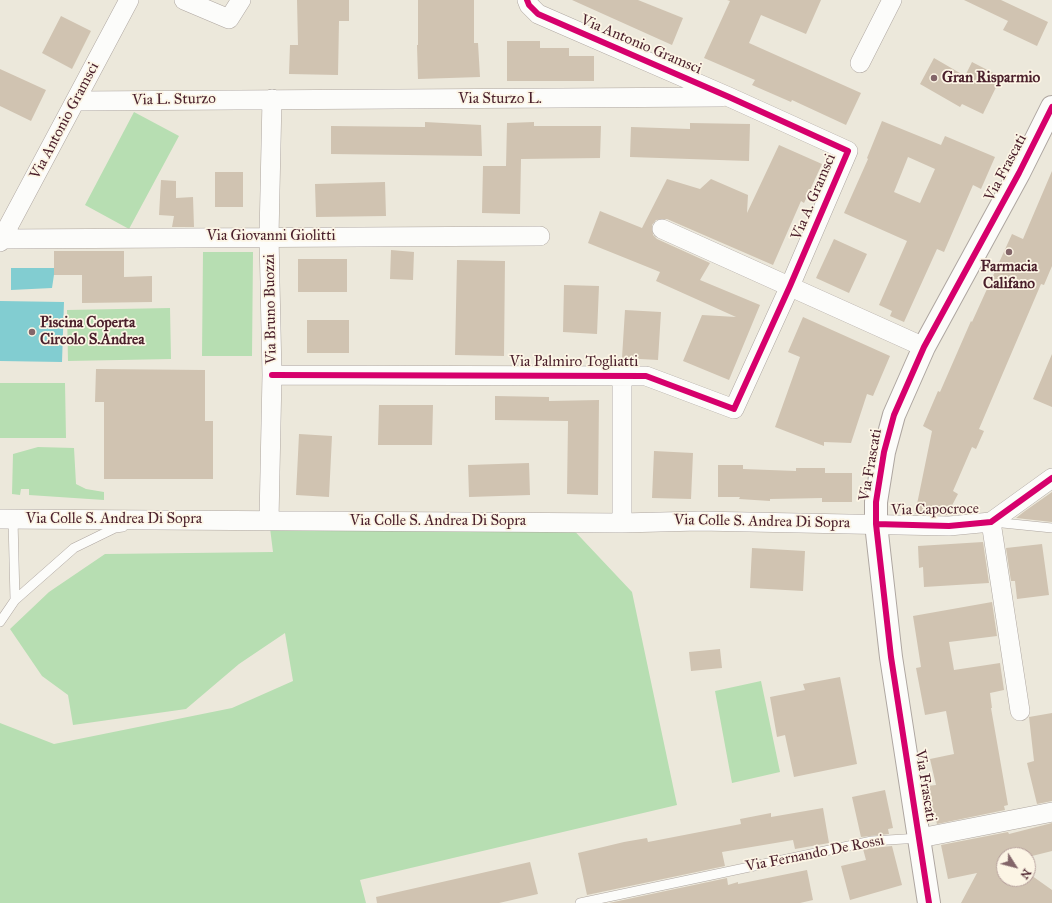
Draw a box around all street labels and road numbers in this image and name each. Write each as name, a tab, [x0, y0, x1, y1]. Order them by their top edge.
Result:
street label: Via Antonio Gramsci	[578, 11, 704, 79]
street label: Via Antonio Gramsci	[27, 59, 103, 183]
street label: Via L. Sturzo	[132, 90, 216, 110]
street label: Via Sturzo L.	[458, 90, 542, 108]
street label: Via Frascati	[981, 132, 1031, 204]
street label: Via A. Gramsci	[788, 151, 840, 243]
street label: Via Giovanni Giolitti	[206, 227, 336, 245]
street label: Via Bruno Buozzi	[261, 254, 281, 364]
street label: Via Palmiro Togliatti	[510, 353, 638, 371]
street label: Via Frascati	[856, 427, 886, 503]
street label: Via Capocroce	[891, 500, 979, 520]
street label: Via Colle S. Andrea Di Sopra	[26, 510, 202, 528]
street label: Via Colle S. Andrea Di Sopra	[674, 511, 850, 533]
street label: Via Colle S. Andrea Di Sopra	[350, 512, 526, 530]
street label: Via Frascati	[910, 748, 940, 824]
street label: Via Fernando De Rossi	[744, 832, 886, 876]

